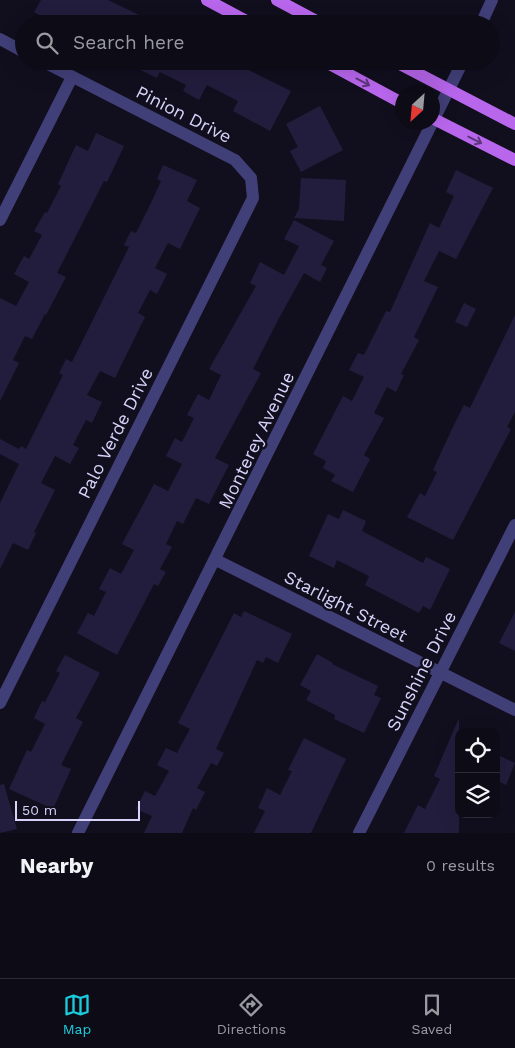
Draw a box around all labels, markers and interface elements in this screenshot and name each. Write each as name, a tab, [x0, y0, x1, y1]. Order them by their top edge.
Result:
search box	[15, 15, 500, 70]
icon: search	[33, 29, 61, 57]
text: Search here	[73, 31, 184, 54]
one-way arrow	[355, 78, 370, 87]
street label: Pinion Drive	[133, 81, 235, 147]
north arrow	[395, 85, 440, 130]
one-way arrow	[467, 136, 482, 145]
street label: Palo Verde Drive	[73, 364, 157, 502]
street label: Monterey Avenue	[214, 368, 298, 512]
street label: Starlight Street	[281, 566, 411, 646]
street label: Sunshine Drive	[382, 608, 460, 734]
map controls	[455, 728, 500, 818]
button: locate	[455, 728, 500, 773]
button: layers	[455, 773, 500, 818]
scale bar	[15, 798, 140, 821]
text: 50 m	[22, 802, 57, 818]
text: Nearby	[20, 853, 93, 878]
text: 0 results	[426, 856, 495, 875]
tab: Map	[63, 991, 91, 1037]
tab: Directions	[217, 991, 286, 1037]
tab: Saved	[412, 991, 452, 1037]

